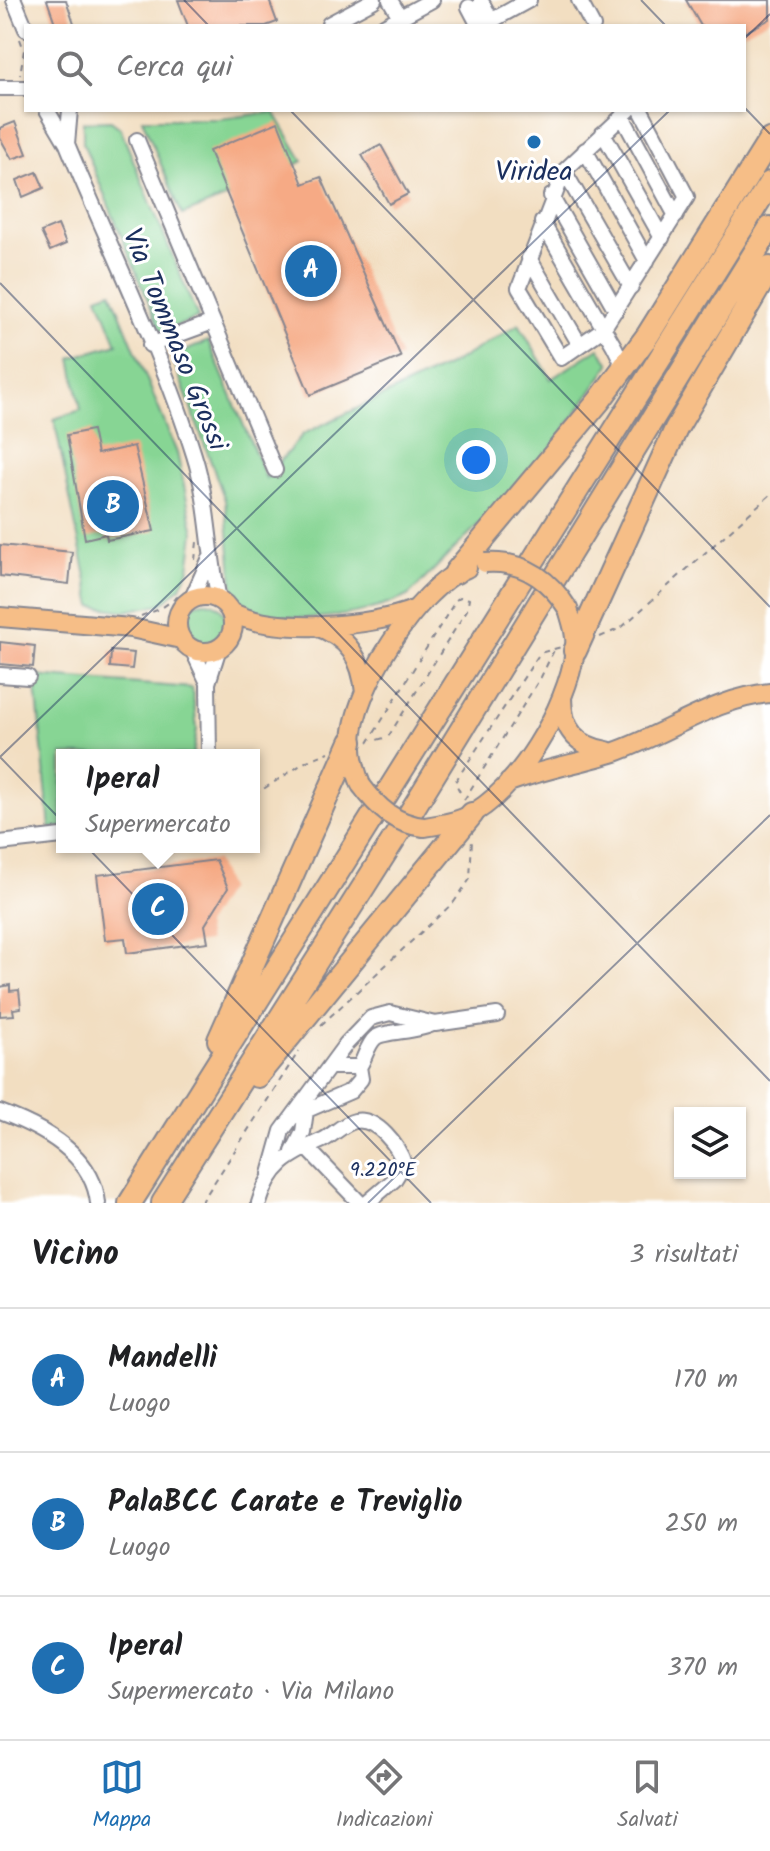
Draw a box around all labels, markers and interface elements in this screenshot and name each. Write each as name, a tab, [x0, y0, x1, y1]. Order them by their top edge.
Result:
search box	[24, 24, 746, 112]
text: Cerca qui	[116, 44, 233, 92]
icon: search	[52, 46, 96, 90]
marker: Viridea	[525, 133, 543, 151]
place label: Viridea	[495, 150, 573, 195]
street label: Via Tommaso Grossi	[109, 222, 240, 459]
pin: A	[285, 241, 337, 301]
your location	[456, 440, 496, 480]
pin: B	[87, 476, 139, 536]
popup	[56, 749, 260, 853]
text: Iperal	[85, 756, 159, 804]
text: Supermercato	[85, 804, 231, 846]
pin: C	[132, 879, 184, 939]
map controls	[674, 1107, 746, 1179]
button: layers	[674, 1107, 746, 1179]
text: 9.220°E	[350, 1155, 417, 1187]
text: Vicino	[32, 1228, 119, 1282]
text: 3 risultati	[629, 1234, 738, 1276]
text: Mandelli	[108, 1335, 217, 1383]
text: A	[50, 1359, 66, 1401]
text: 170 m	[674, 1359, 738, 1401]
text: Luogo	[108, 1383, 171, 1425]
text: PalaBCC Carate e Treviglio	[108, 1479, 462, 1527]
text: B	[50, 1503, 66, 1545]
text: 250 m	[665, 1503, 738, 1545]
text: Luogo	[108, 1527, 171, 1569]
text: Iperal	[108, 1623, 182, 1671]
text: C	[50, 1647, 66, 1689]
text: 370 m	[667, 1647, 738, 1689]
text: Supermercato · Via Milano	[108, 1671, 394, 1713]
tab: Mappa	[92, 1755, 151, 1838]
tab: Indicazioni	[336, 1755, 433, 1838]
tab: Salvati	[617, 1755, 678, 1838]

